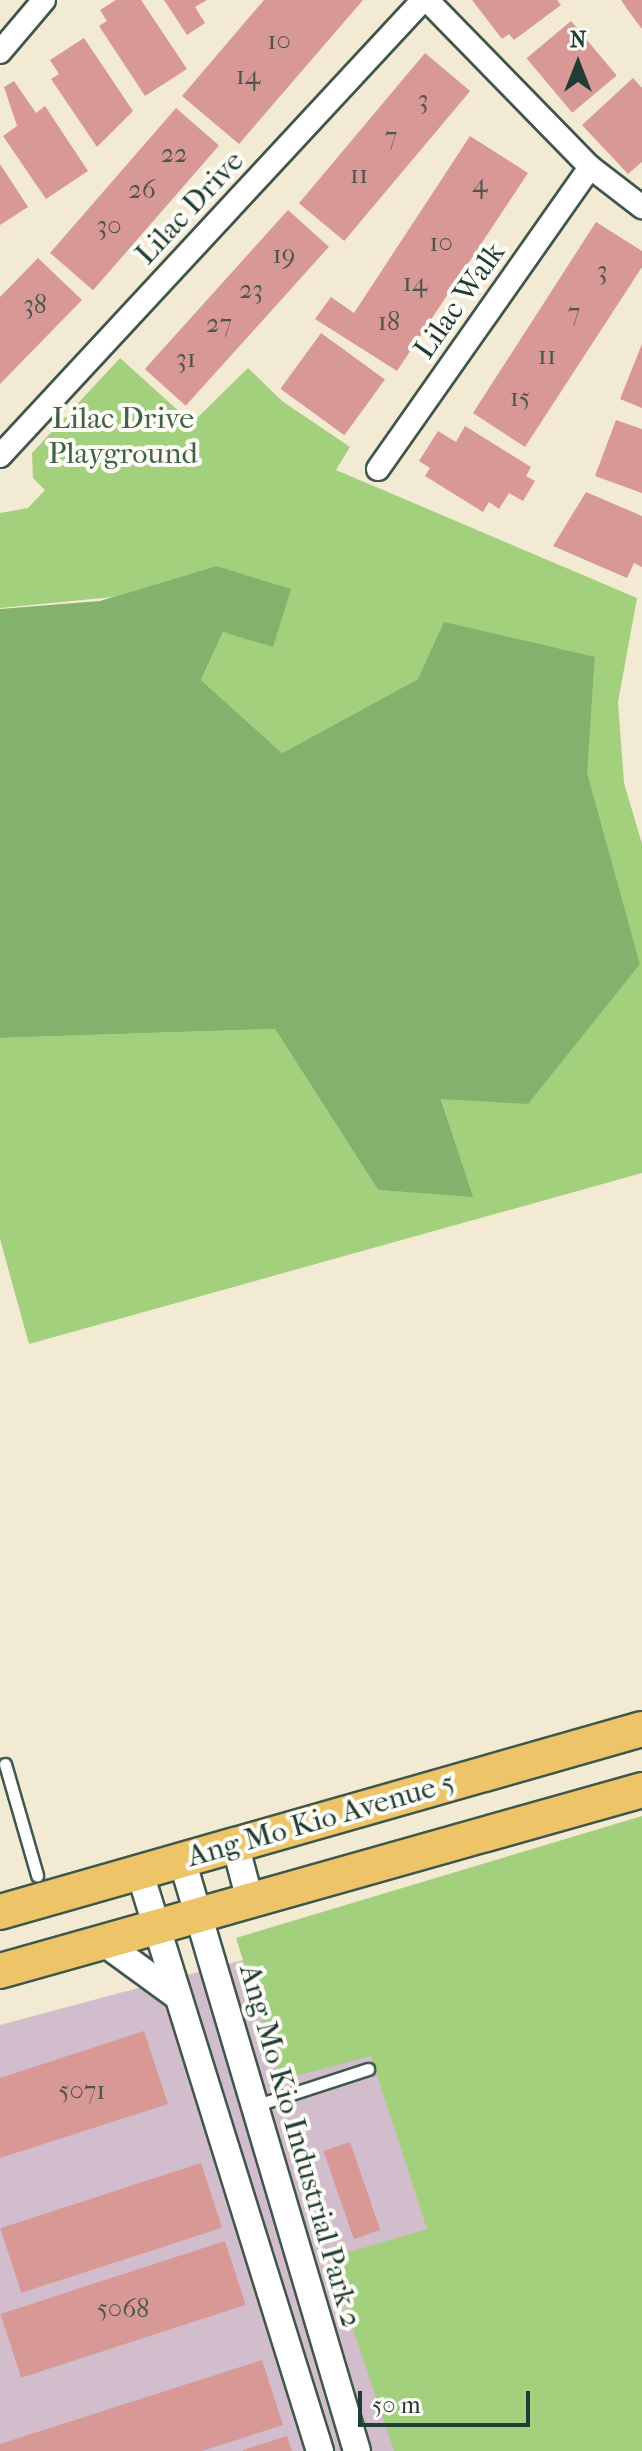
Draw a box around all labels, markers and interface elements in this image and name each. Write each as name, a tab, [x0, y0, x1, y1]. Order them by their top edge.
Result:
north arrow	[538, 24, 618, 104]
house number: 10	[267, 25, 291, 57]
text: N	[570, 27, 586, 53]
house number: 14	[236, 60, 260, 92]
house number: 3	[418, 84, 428, 116]
house number: 7	[385, 121, 397, 153]
house number: 22	[161, 138, 187, 170]
street label: Lilac Drive	[128, 144, 252, 272]
house number: 11	[350, 159, 368, 191]
house number: 4	[472, 168, 488, 200]
house number: 26	[128, 174, 156, 206]
house number: 30	[96, 210, 122, 242]
house number: 10	[429, 227, 453, 259]
street label: Lilac Walk	[407, 236, 513, 366]
house number: 19	[273, 239, 295, 271]
house number: 3	[597, 255, 607, 287]
house number: 14	[403, 267, 427, 299]
house number: 23	[239, 274, 263, 306]
house number: 38	[23, 289, 47, 321]
house number: 7	[568, 297, 580, 329]
house number: 18	[378, 306, 400, 338]
house number: 27	[206, 308, 232, 340]
house number: 11	[538, 340, 556, 372]
house number: 31	[176, 343, 196, 375]
house number: 15	[510, 382, 530, 414]
park label: Lilac Drive Playground	[48, 401, 198, 472]
street label: Ang Mo Kio Avenue 5	[183, 1765, 459, 1875]
street label: Ang Mo Kio Industrial Park 2	[231, 1960, 369, 2332]
house number: 5071	[58, 2075, 106, 2107]
house number: 5068	[97, 2293, 149, 2325]
scale bar	[362, 2375, 534, 2425]
text: 50 m	[372, 2391, 421, 2419]

